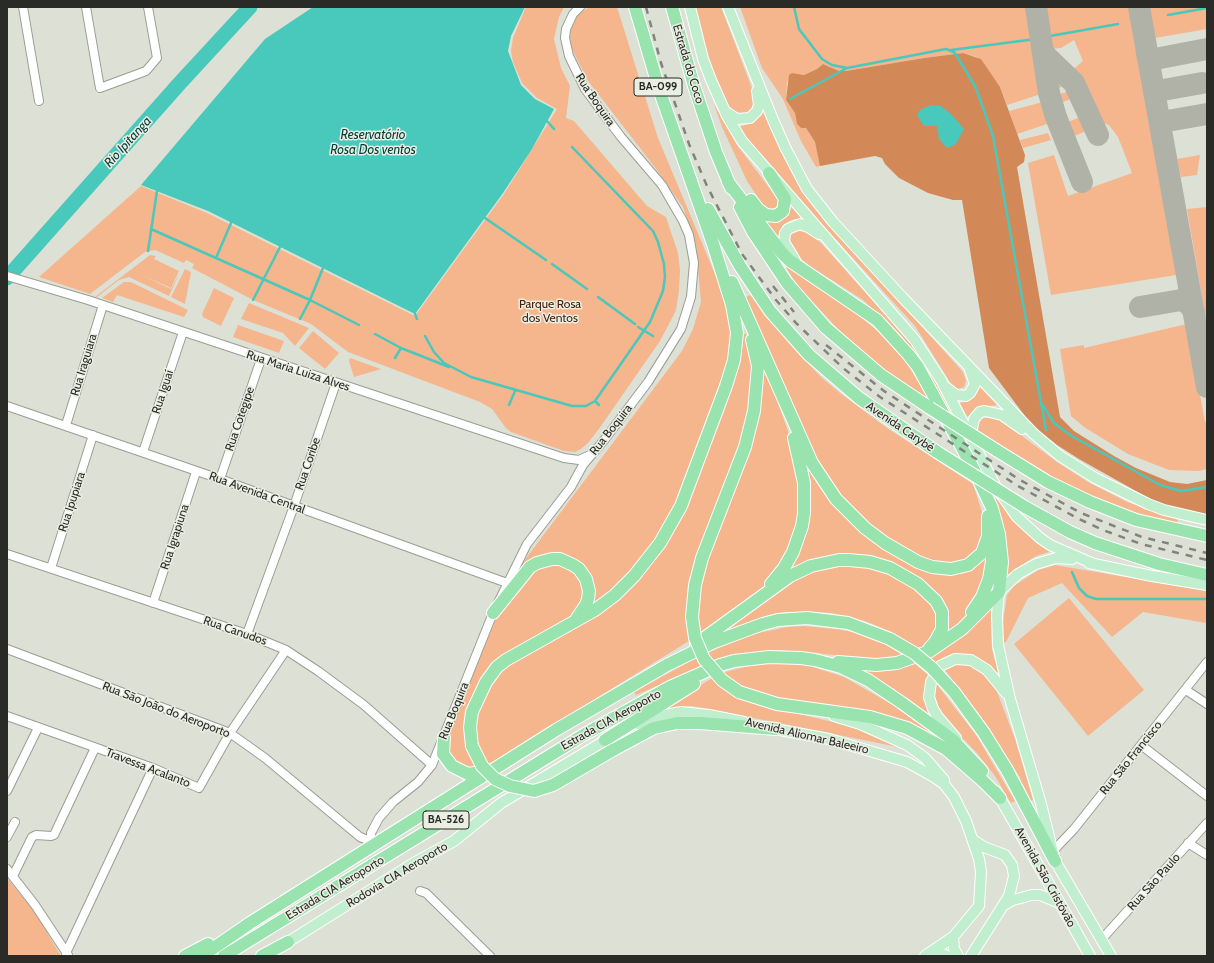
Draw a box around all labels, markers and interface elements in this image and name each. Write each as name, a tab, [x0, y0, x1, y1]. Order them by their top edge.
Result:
street label: Estrada do Coco	[669, 23, 707, 105]
street label: Rua Boquira	[572, 71, 618, 129]
road number: BA-099	[634, 78, 682, 96]
water label: Rio Ipitanga	[101, 113, 155, 171]
water label: Reservatório Rosa Dos ventos	[330, 127, 416, 158]
park label: Parque Rosa dos Ventos	[519, 297, 581, 325]
street label: Rua Iraguiara	[68, 332, 100, 398]
street label: Rua Maria Luiza Alves	[244, 347, 352, 395]
street label: Rua Iguaí	[149, 368, 177, 416]
street label: Rua Cotegipe	[222, 385, 258, 453]
street label: Avenida Carybé	[863, 399, 937, 455]
street label: Rua Boquira	[587, 402, 635, 458]
street label: Rua Coribe	[292, 436, 324, 492]
street label: Rua Avenida Central	[207, 469, 307, 517]
street label: Rua Ipupiara	[56, 470, 88, 534]
street label: Rua Igrapiuna	[158, 502, 192, 572]
street label: Rua Canudos	[201, 613, 269, 649]
street label: Rua São João do Aeroporto	[100, 679, 232, 741]
street label: Rua Boquira	[436, 680, 472, 742]
street label: Estrada CIA Aeroporto	[559, 687, 663, 753]
street label: Avenida Aliomar Baleeiro	[744, 715, 870, 757]
street label: Rua São Francisco	[1097, 718, 1165, 798]
street label: Travessa Acalanto	[104, 745, 192, 791]
road number: BA-526	[423, 811, 469, 829]
street label: Avenida São Cristóvão	[1011, 824, 1079, 930]
street label: Rodovia CIA Aeroporto	[344, 839, 450, 911]
street label: Rua São Paulo	[1125, 850, 1183, 914]
street label: Estrada CIA Aeroporto	[283, 853, 387, 923]

